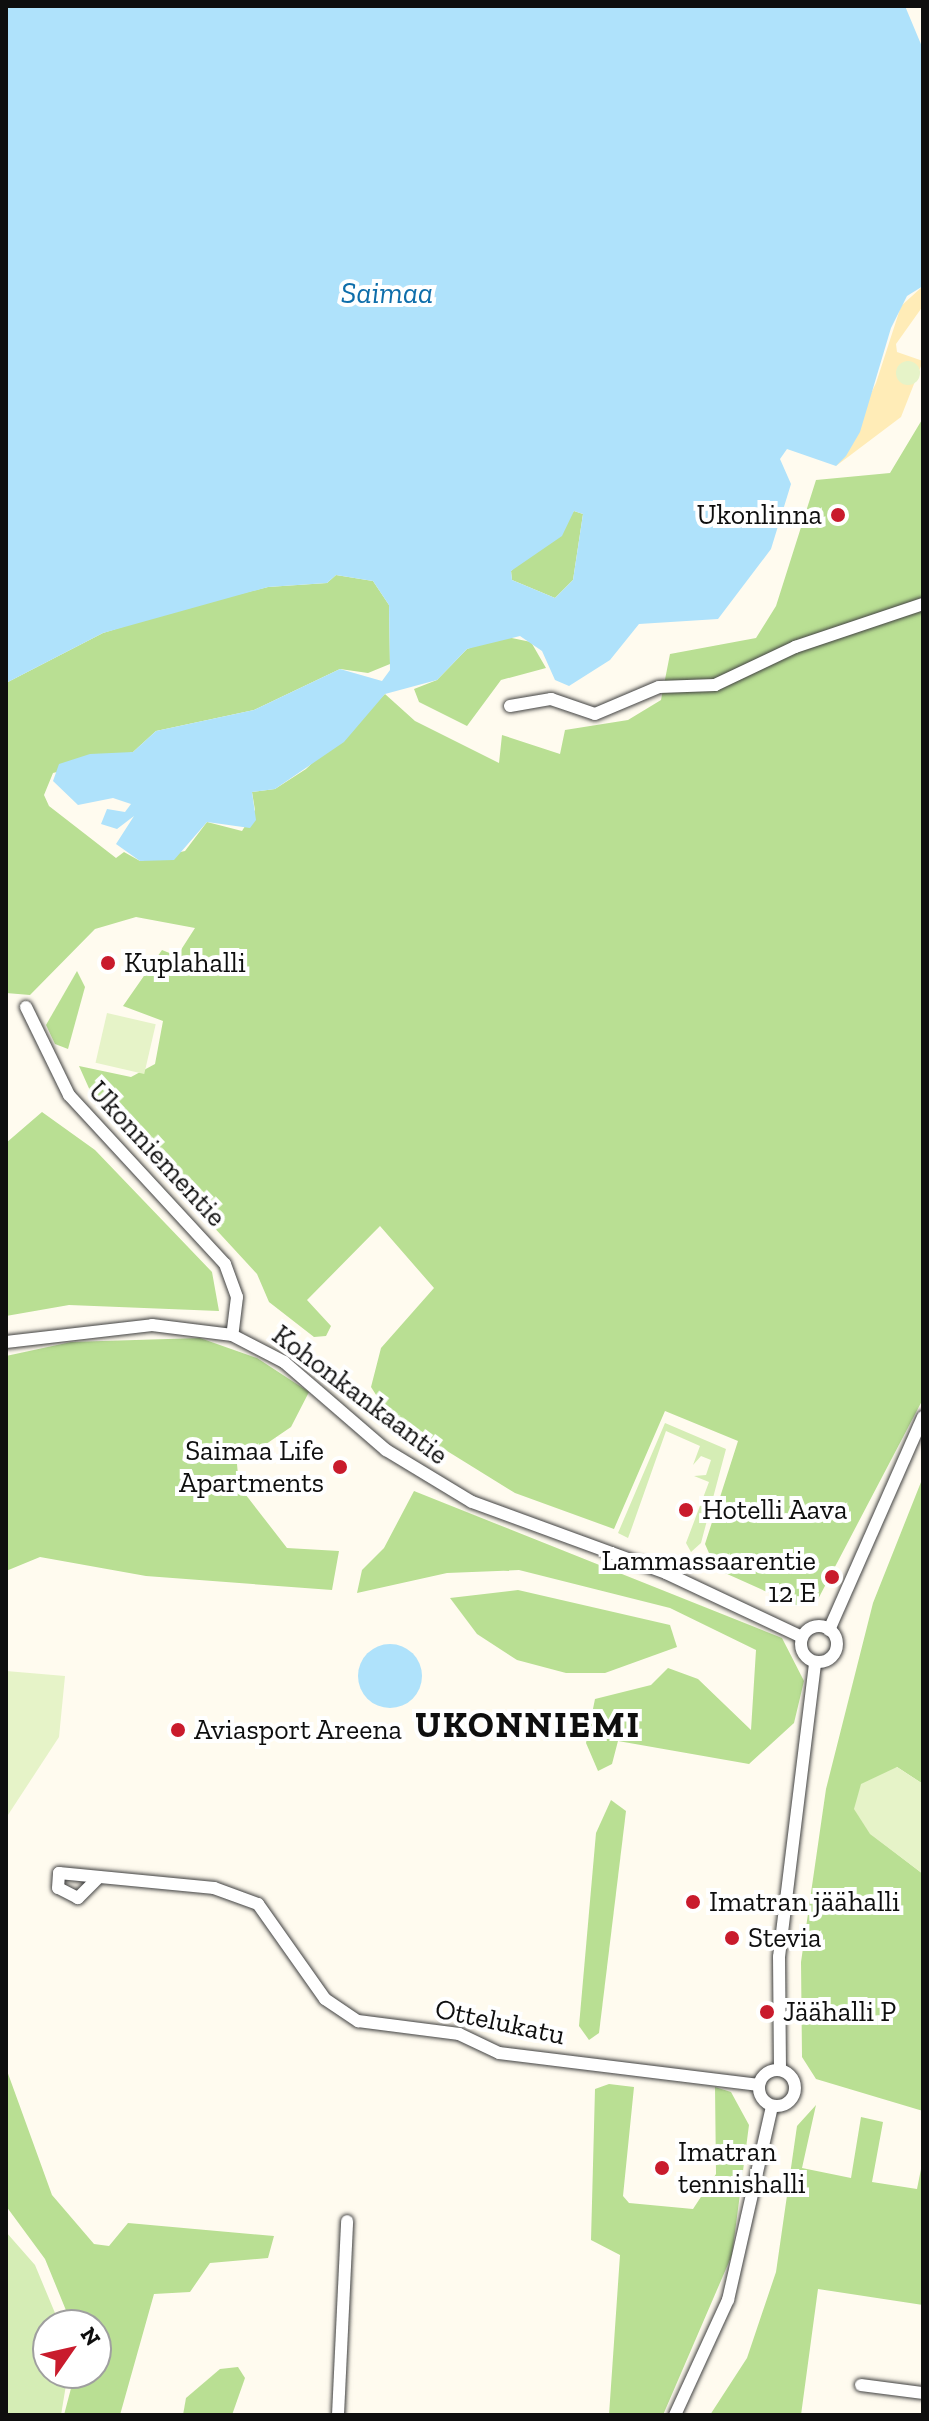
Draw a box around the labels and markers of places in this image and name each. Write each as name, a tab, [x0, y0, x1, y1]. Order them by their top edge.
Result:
place label: Ukonlinna	[697, 498, 822, 532]
marker: Ukonlinna	[829, 506, 847, 524]
place label: Kuplahalli	[124, 946, 246, 980]
marker: Kuplahalli	[99, 954, 117, 972]
place label: Saimaa Life Apartments	[179, 1434, 324, 1500]
marker: Saimaa Life Apartments	[331, 1458, 349, 1476]
place label: Hotelli Aava	[702, 1493, 848, 1527]
marker: Hotelli Aava	[677, 1501, 695, 1519]
place label: Lammassaarentie 12 E	[601, 1544, 816, 1610]
marker: Lammassaarentie 12 E	[823, 1568, 841, 1586]
place label: Aviasport Areena	[194, 1713, 403, 1747]
marker: Aviasport Areena	[169, 1721, 187, 1739]
place label: Imatran jäähalli	[709, 1885, 900, 1919]
marker: Imatran jäähalli	[684, 1893, 702, 1911]
place label: Stevia	[748, 1921, 822, 1955]
marker: Stevia	[723, 1929, 741, 1947]
place label: Jäähalli P	[783, 1995, 896, 2029]
marker: Jäähalli P	[758, 2003, 776, 2021]
place label: Imatran tennishalli	[678, 2135, 806, 2201]
marker: Imatran tennishalli	[653, 2159, 671, 2177]

